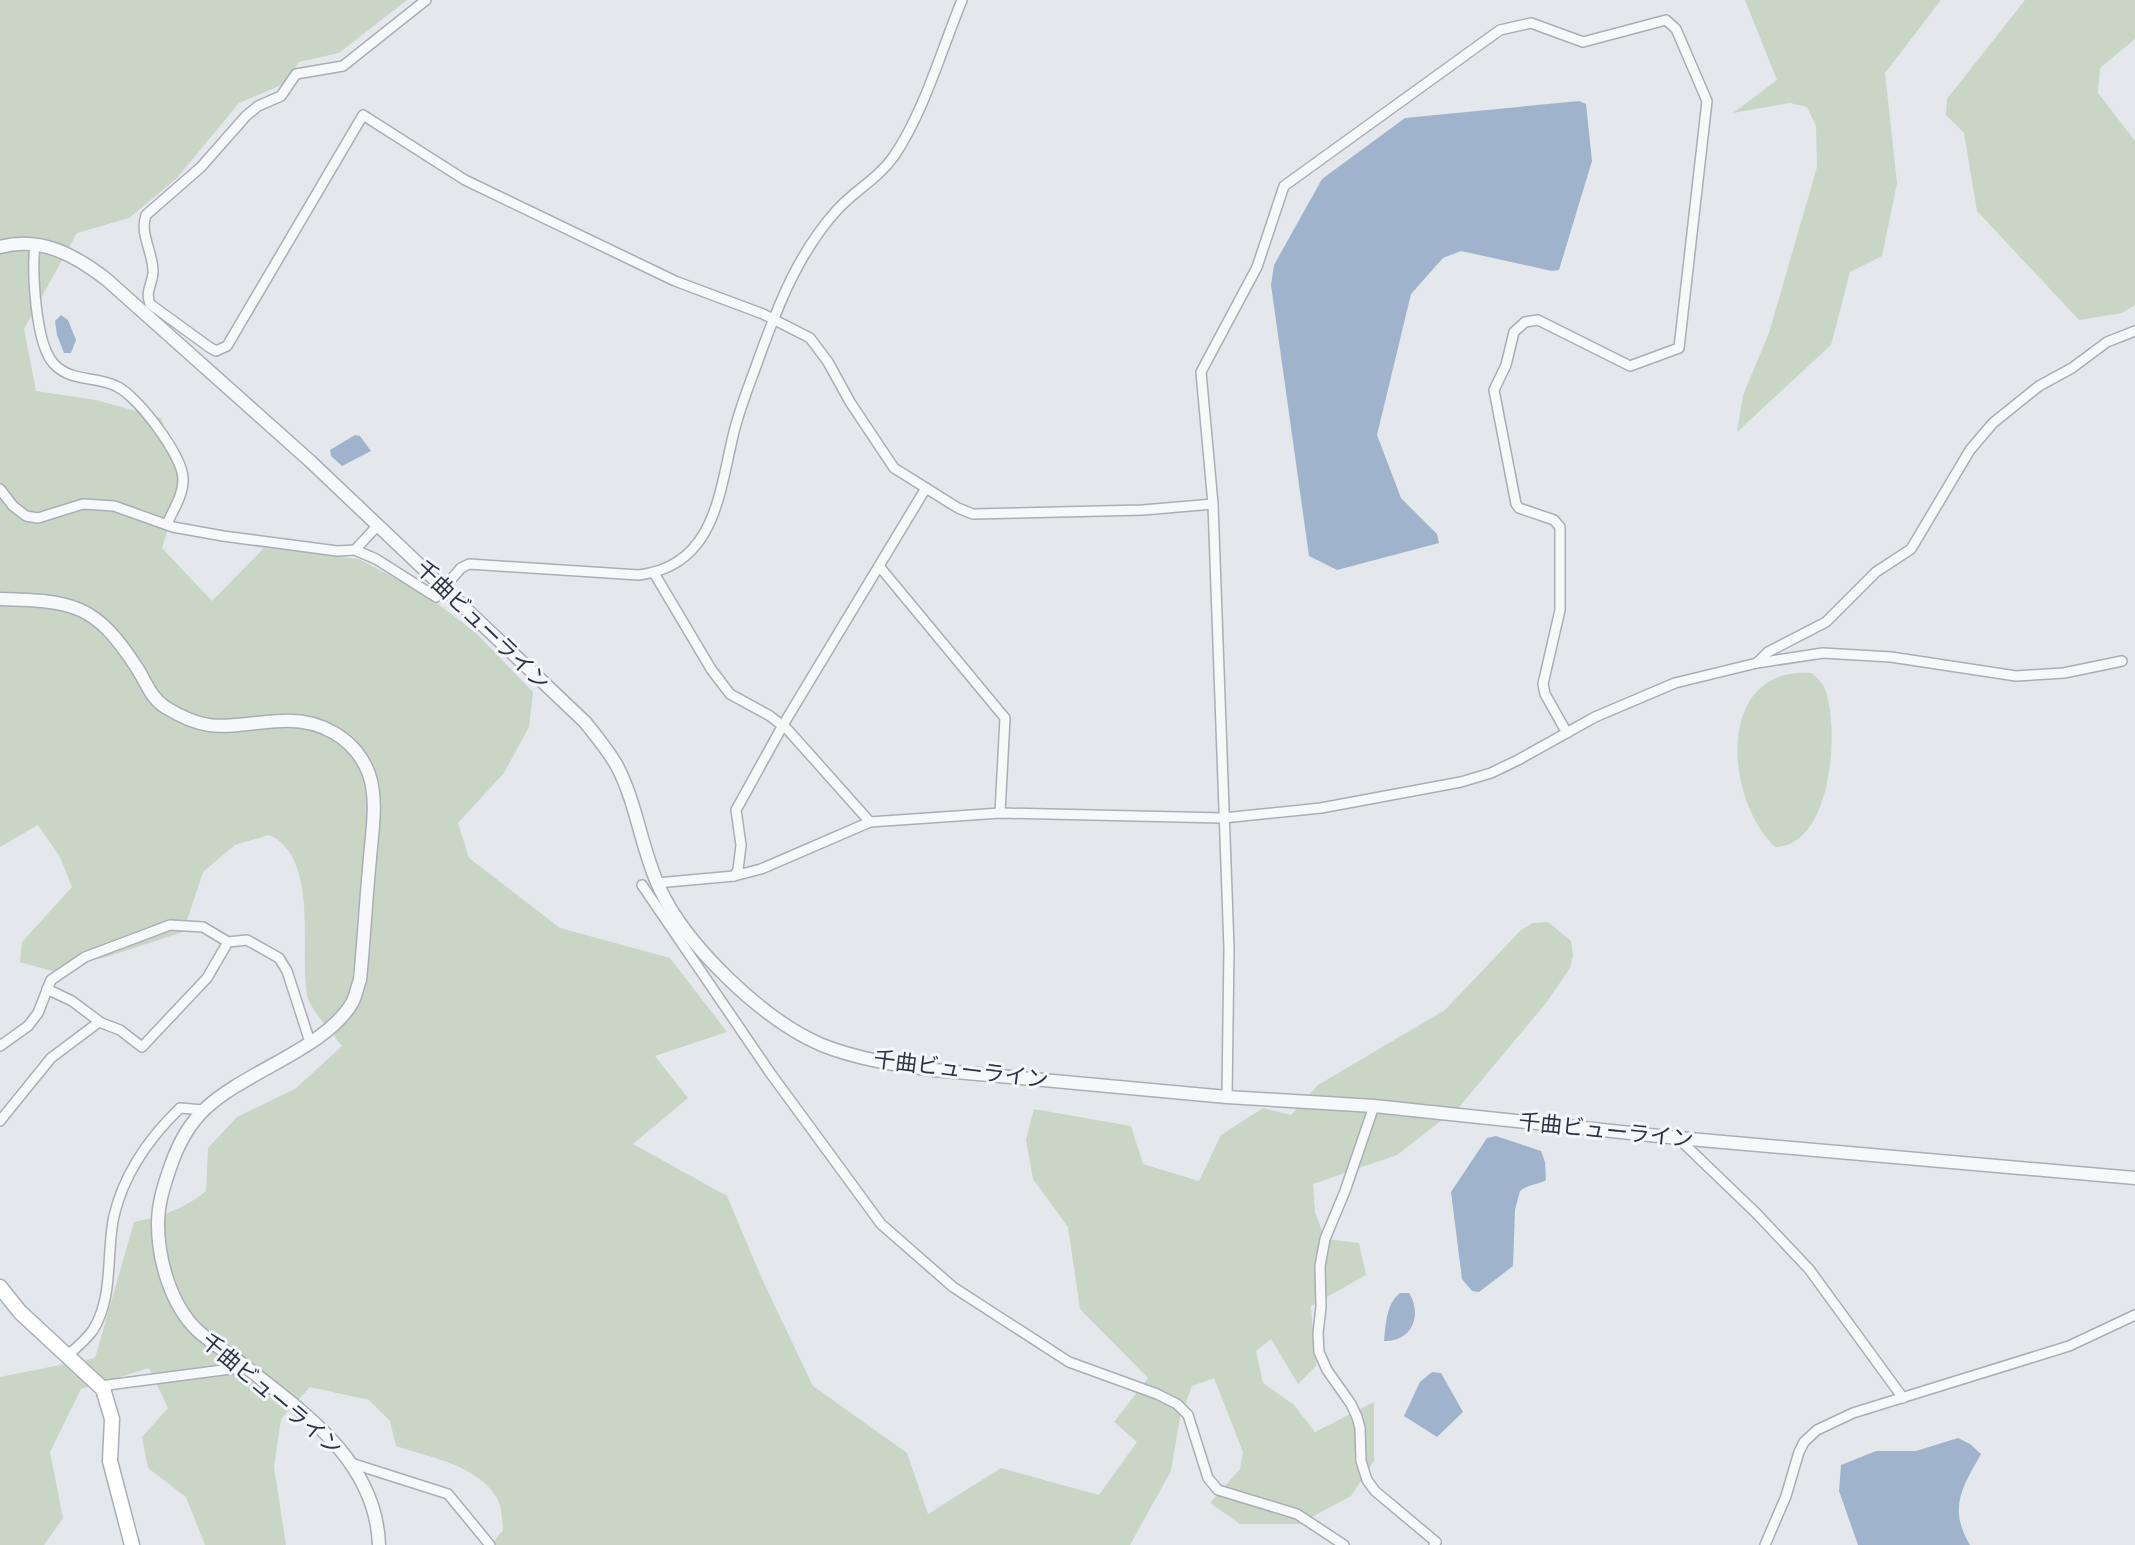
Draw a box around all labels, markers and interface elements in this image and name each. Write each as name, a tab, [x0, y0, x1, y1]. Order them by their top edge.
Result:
street label: 千曲ビューライン	[410, 552, 557, 696]
street label: 千曲ビューライン	[872, 1042, 1050, 1094]
street label: 千曲ビューライン	[1517, 1105, 1695, 1153]
street label: 千曲ビューライン	[196, 1325, 350, 1461]

